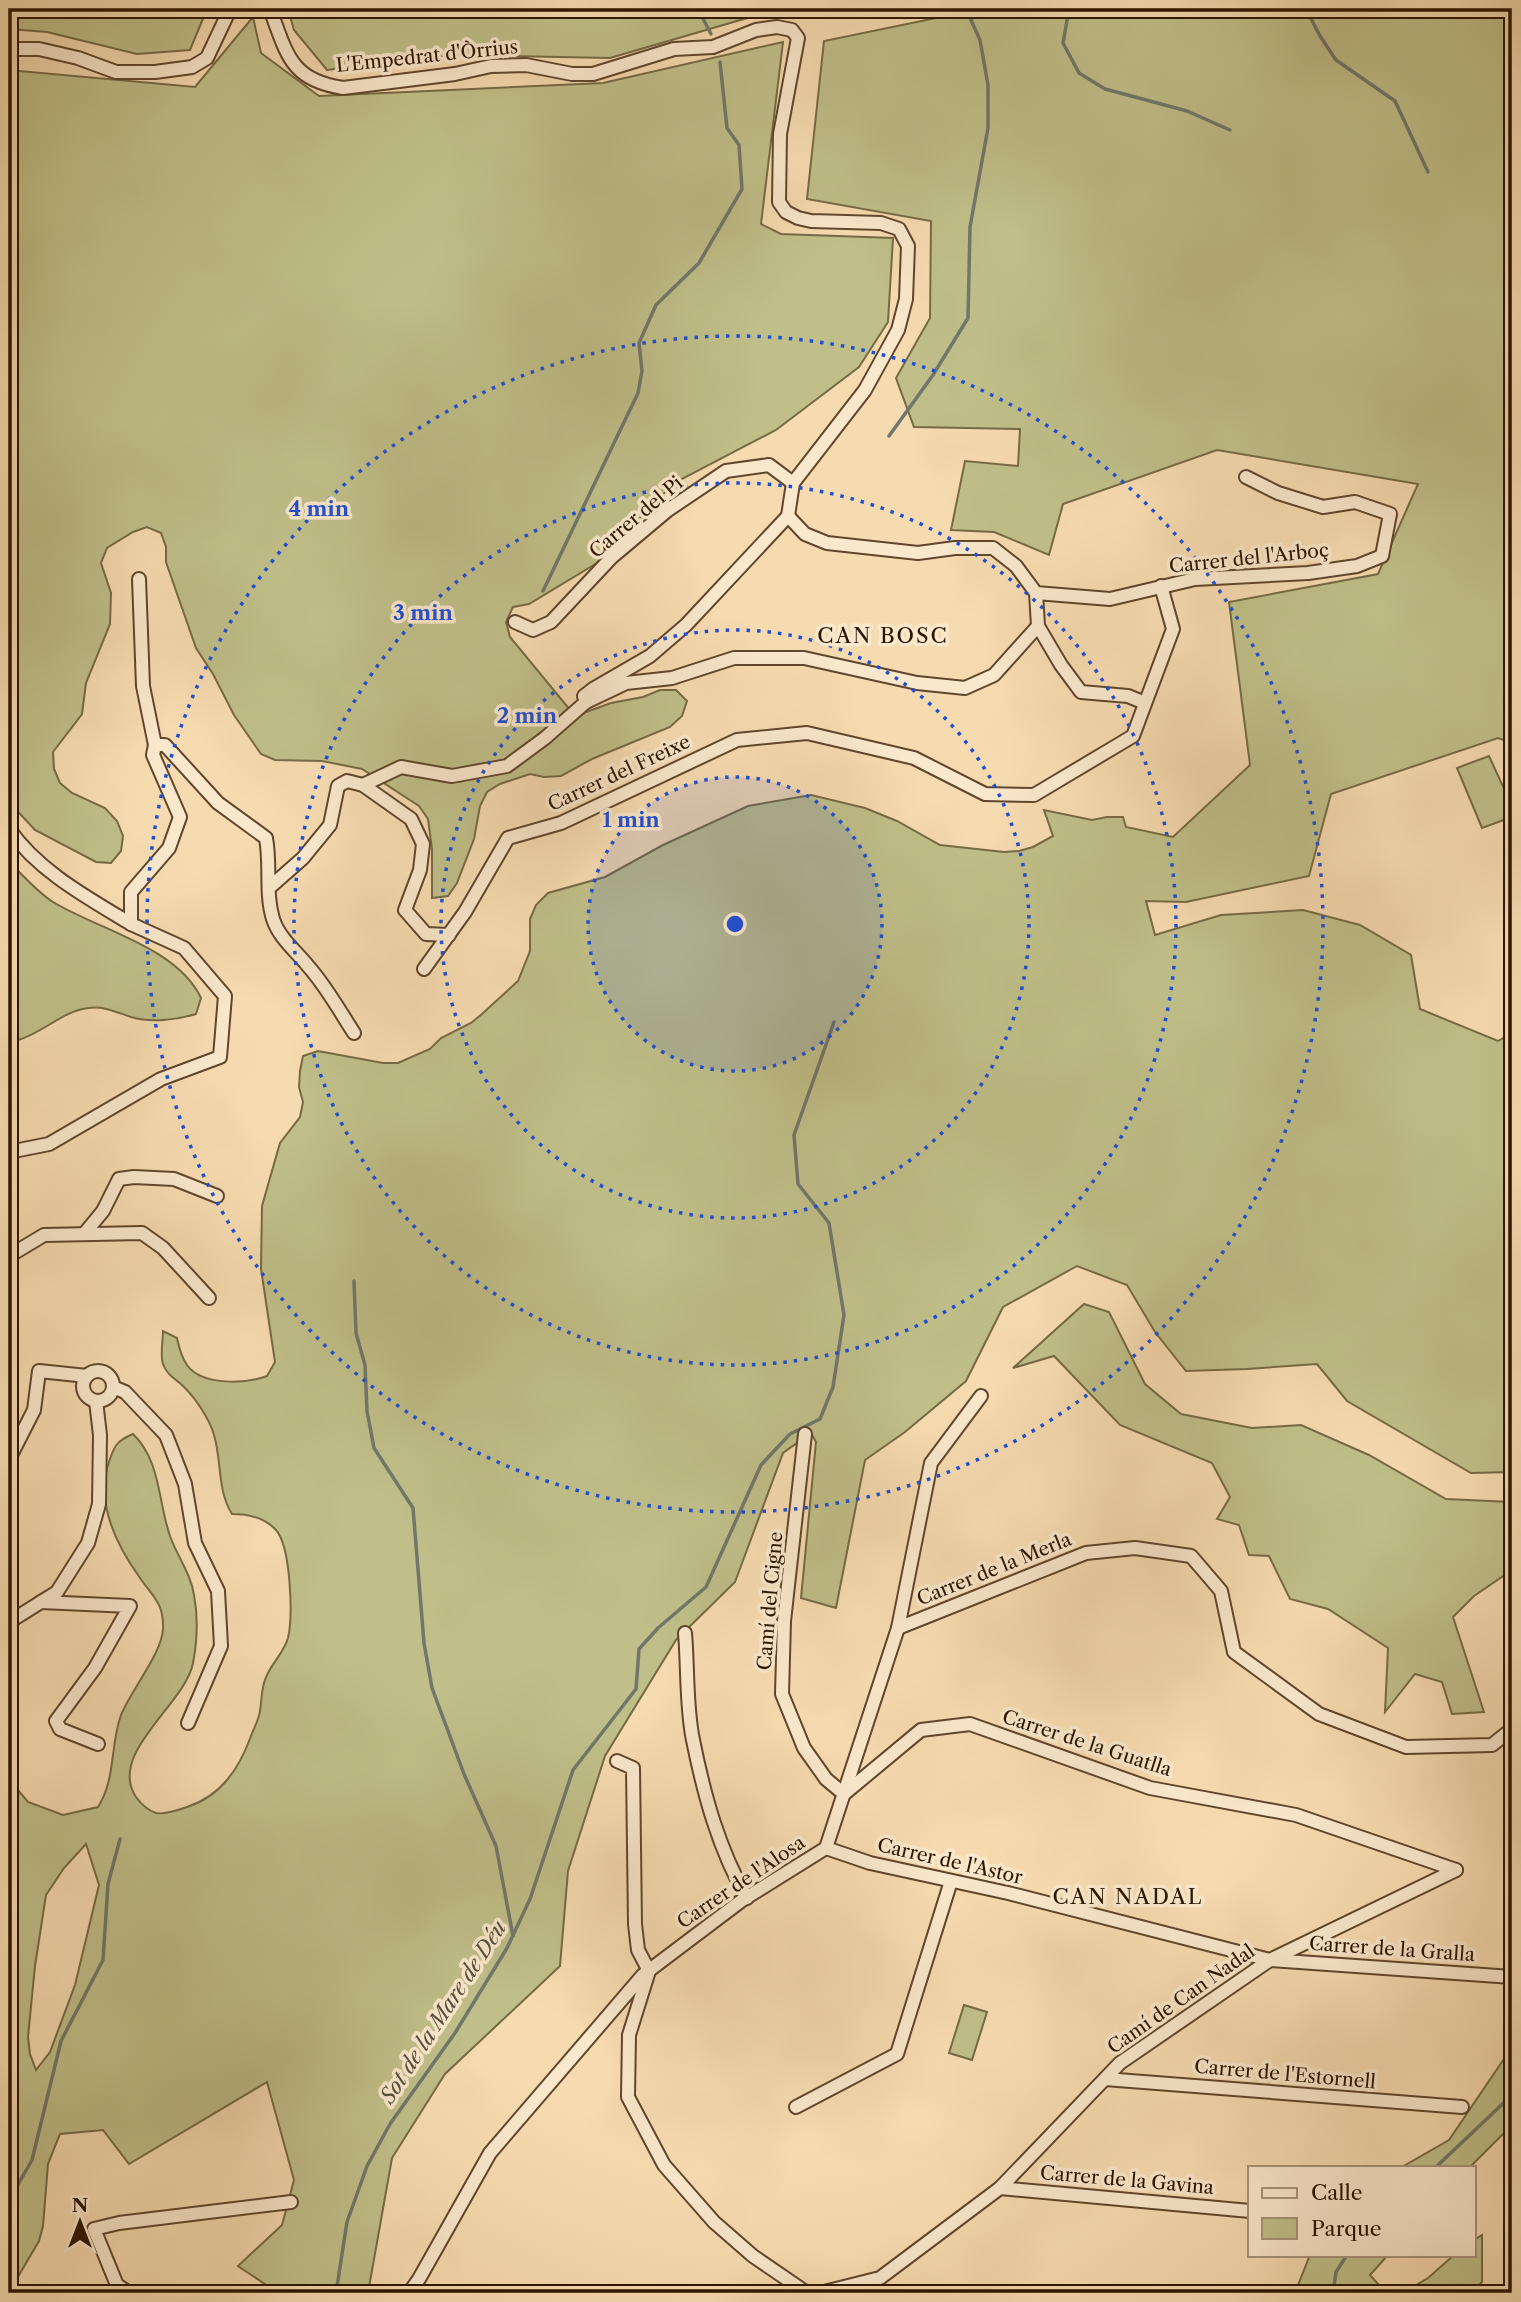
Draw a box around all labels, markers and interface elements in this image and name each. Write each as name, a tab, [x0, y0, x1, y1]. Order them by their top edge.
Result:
street label: L'Empedrat d'Òrrius	[335, 35, 519, 77]
street label: Carrer del Pi	[585, 471, 688, 563]
text: 4 min	[289, 496, 350, 521]
street label: Carrer del l'Arboç	[1168, 538, 1330, 578]
text: 3 min	[393, 600, 454, 625]
district label: CAN BOSC	[817, 623, 949, 648]
text: 2 min	[497, 703, 558, 728]
street label: Carrer del Freixe	[544, 730, 694, 816]
text: 1 min	[602, 807, 660, 832]
centre of rings	[723, 912, 747, 936]
street label: Carrer de la Merla	[913, 1528, 1075, 1610]
street label: Camí del Cigne	[752, 1531, 788, 1671]
street label: Carrer de la Guatlla	[999, 1705, 1175, 1781]
street label: Carrer de l'Alosa	[673, 1831, 809, 1933]
street label: Carrer de l'Astor	[875, 1833, 1025, 1889]
district label: CAN NADAL	[1052, 1884, 1204, 1909]
water label: Sot de la Mare de Déu	[374, 1916, 512, 2109]
street label: Carrer de la Gralla	[1308, 1932, 1476, 1966]
street label: Camí de Can Nadal	[1103, 1939, 1259, 2058]
street label: Carrer de l'Estornell	[1193, 2055, 1377, 2093]
street label: Carrer de la Gavina	[1039, 2161, 1215, 2199]
legend	[1248, 2166, 1476, 2256]
text: Calle	[1311, 2180, 1363, 2205]
north arrow	[46, 2186, 116, 2256]
text: N	[72, 2194, 88, 2217]
text: Parque	[1311, 2216, 1382, 2241]

